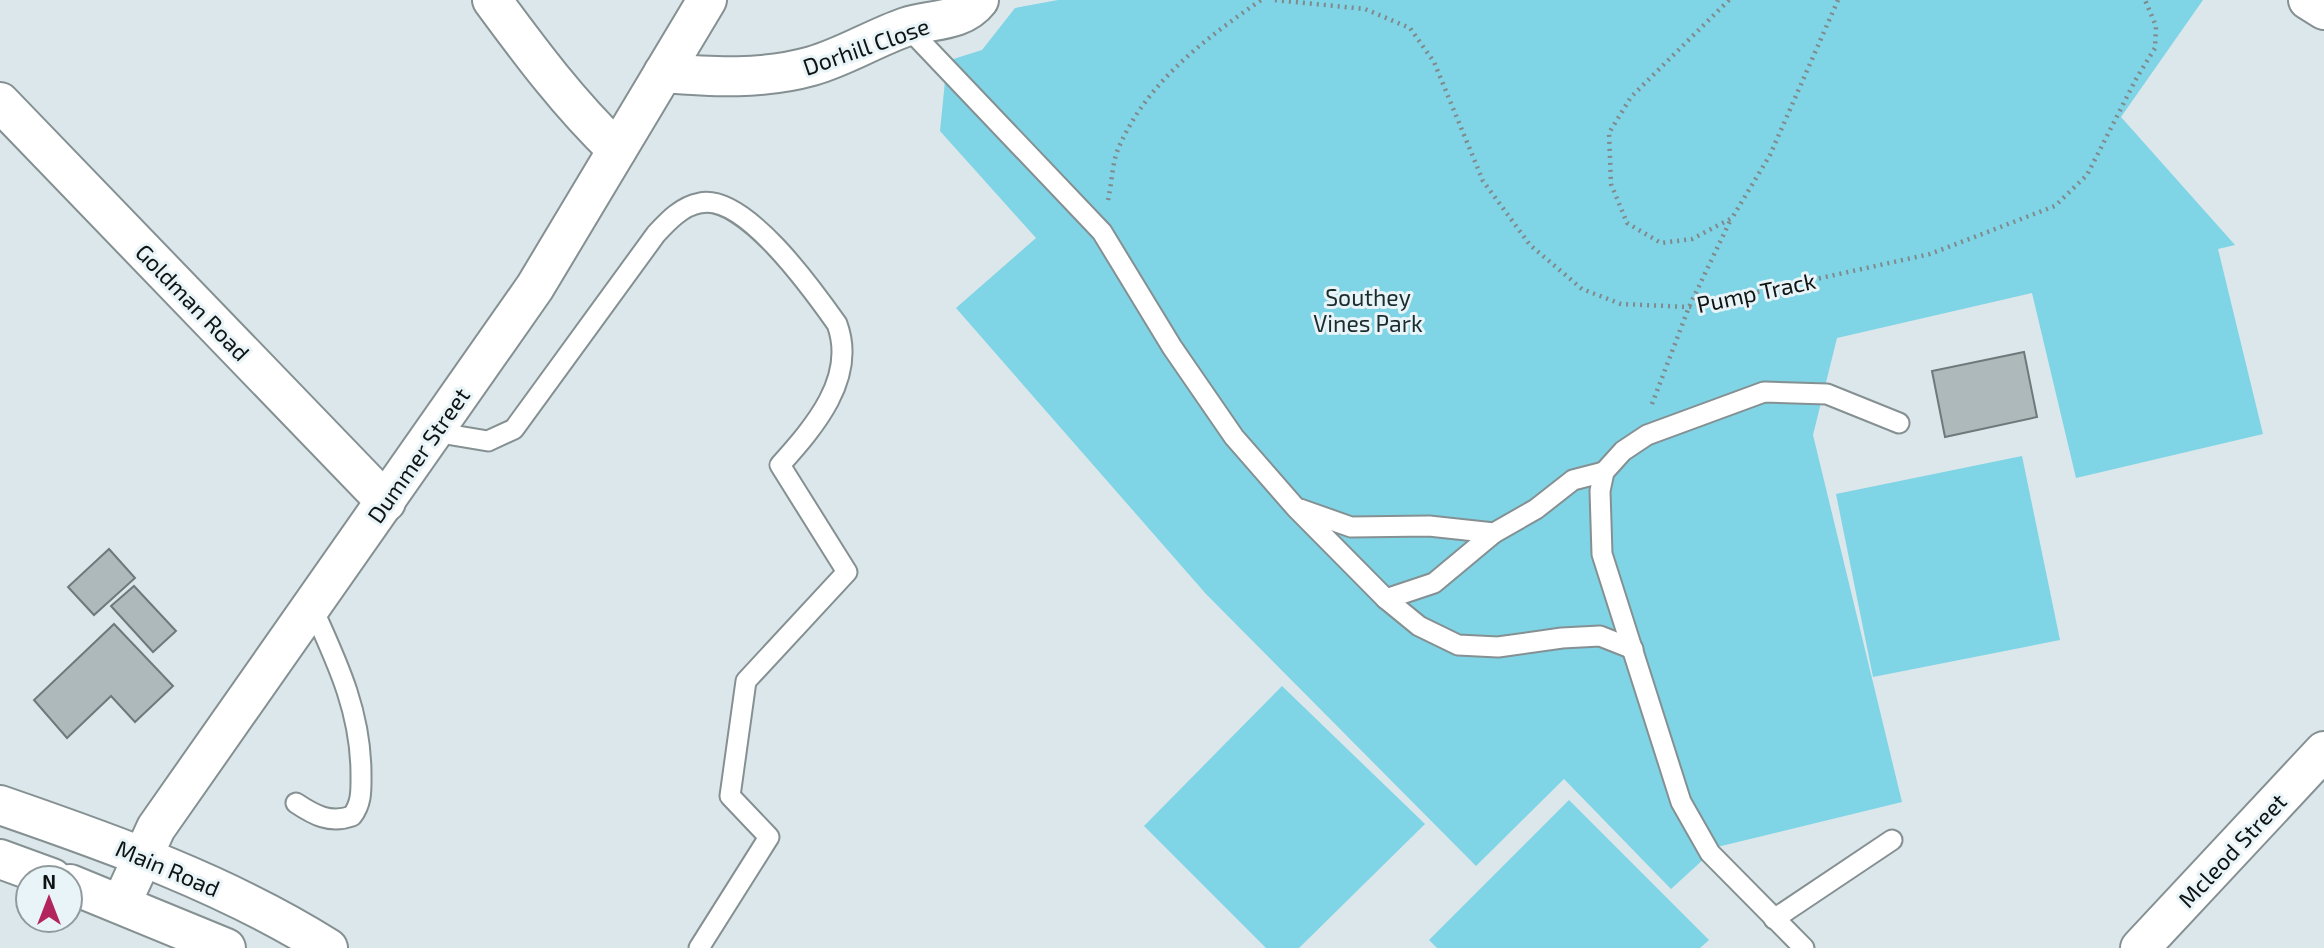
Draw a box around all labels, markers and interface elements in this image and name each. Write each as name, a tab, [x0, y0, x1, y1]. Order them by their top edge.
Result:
street label: Dorhill Close	[799, 11, 933, 81]
street label: Goldman Road	[130, 238, 256, 366]
street label: Pump Track	[1694, 266, 1818, 318]
park label: Southey Vines Park	[1313, 283, 1423, 337]
street label: Dummer Street	[361, 382, 475, 528]
street label: Mcleod Street	[2172, 787, 2292, 913]
street label: Main Road	[112, 834, 224, 902]
north arrow	[14, 864, 84, 934]
text: N	[42, 870, 56, 893]

